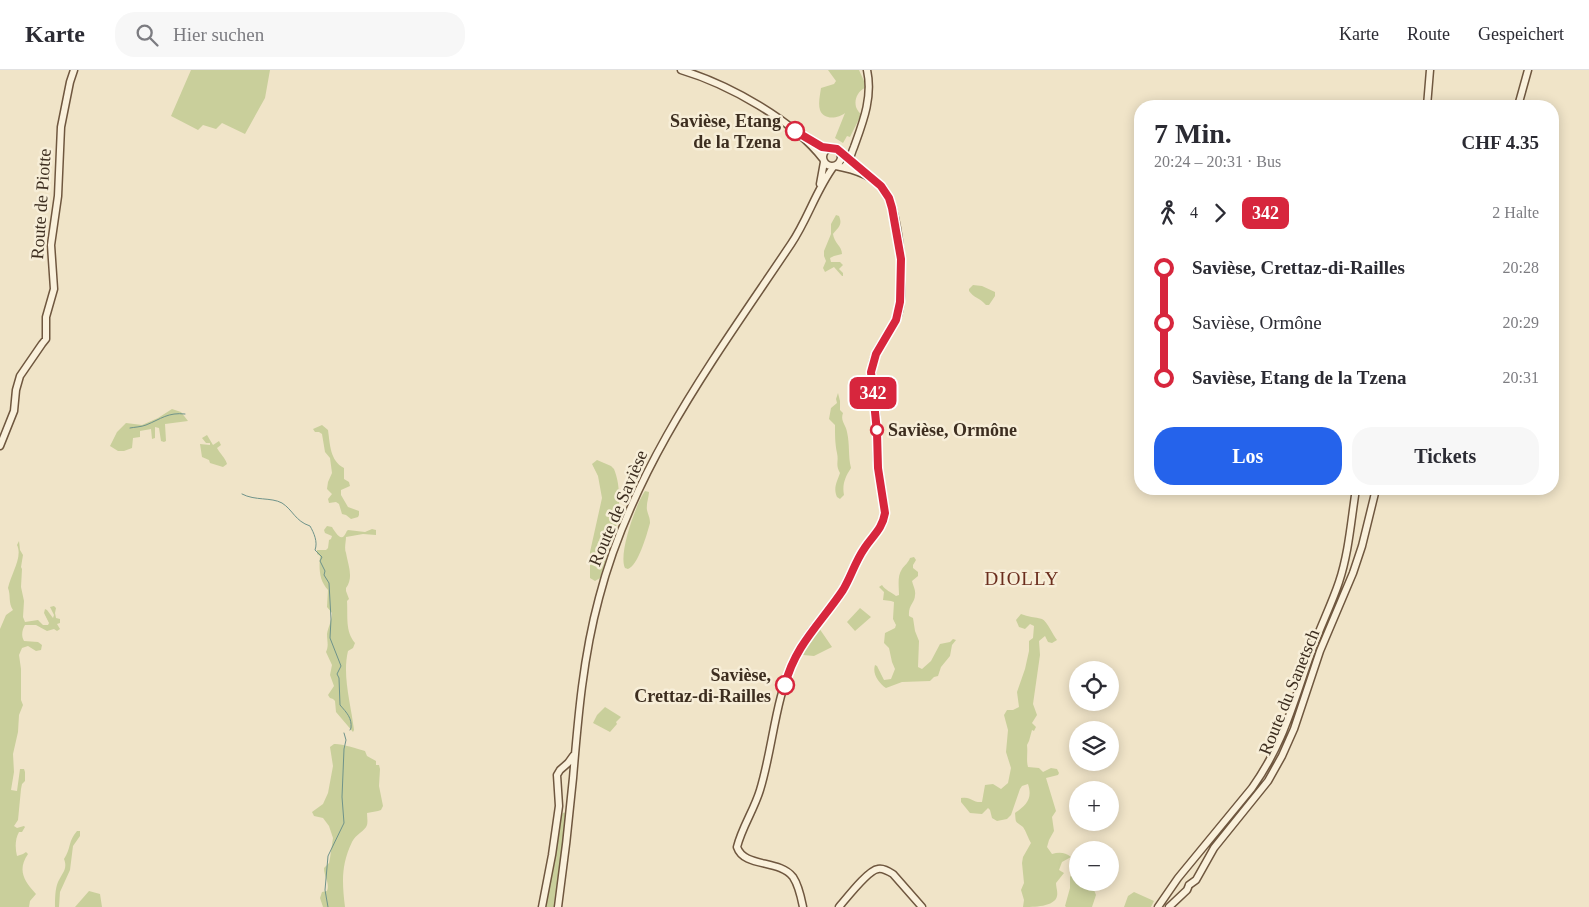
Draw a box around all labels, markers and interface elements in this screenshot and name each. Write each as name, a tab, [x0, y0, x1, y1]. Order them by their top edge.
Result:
search box	[115, 12, 465, 57]
text: Karte	[25, 21, 85, 47]
icon: search	[133, 21, 161, 49]
text: Hier suchen	[173, 24, 264, 45]
text: Karte	[1339, 24, 1379, 44]
text: Route	[1407, 24, 1450, 44]
text: Gespeichert	[1478, 24, 1564, 44]
place label: Savièse, Etang de la Tzena	[670, 111, 781, 152]
text: 7 Min.	[1154, 118, 1232, 149]
marker: Savièse, Etang de la Tzena	[785, 121, 805, 141]
text: CHF 4.35	[1462, 132, 1539, 153]
street label: Route de Piotte	[27, 148, 55, 260]
text: 20:24 – 20:31 · Bus	[1154, 153, 1281, 170]
icon: walk	[1154, 199, 1182, 227]
icon: forward	[1206, 199, 1234, 227]
text: 342	[1252, 203, 1279, 223]
text: 4	[1190, 204, 1198, 221]
text: 2 Halte	[1492, 204, 1539, 221]
text: Savièse, Crettaz-di-Railles	[1192, 257, 1405, 278]
text: 20:28	[1503, 259, 1539, 276]
text: Savièse, Ormône	[1192, 312, 1322, 333]
text: 20:29	[1503, 314, 1539, 331]
text: Savièse, Etang de la Tzena	[1192, 367, 1406, 388]
text: 20:31	[1503, 369, 1539, 386]
line badge: 342	[844, 377, 902, 409]
text: 342	[860, 383, 887, 403]
place label: Savièse, Ormône	[888, 420, 1017, 440]
marker: Savièse, Ormône	[870, 423, 884, 437]
button: Los	[1154, 427, 1342, 485]
button: Tickets	[1352, 427, 1539, 485]
street label: Route de Savièse	[585, 447, 651, 569]
district label: DIOLLY	[985, 568, 1059, 589]
street label: Route du Sanetsch	[1255, 626, 1323, 758]
map controls	[1069, 661, 1119, 891]
button: locate	[1069, 661, 1119, 711]
place label: Savièse, Crettaz-di-Railles	[634, 665, 771, 706]
marker: Savièse, Crettaz-di-Railles	[775, 675, 795, 695]
button: layers	[1069, 721, 1119, 771]
button: +	[1069, 781, 1119, 831]
button: −	[1069, 841, 1119, 891]

